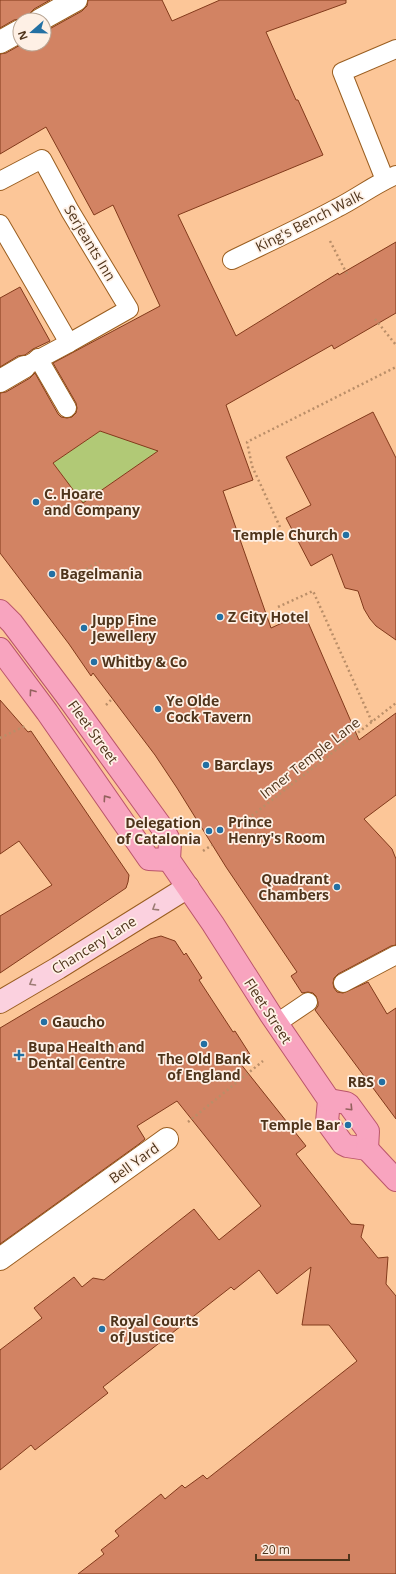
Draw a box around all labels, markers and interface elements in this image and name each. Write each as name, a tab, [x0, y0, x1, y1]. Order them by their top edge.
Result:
north arrow	[12, 12, 52, 52]
text: N	[14, 29, 31, 42]
street label: King's Bench Walk	[252, 185, 366, 256]
street label: Serjeants Inn	[60, 201, 121, 284]
place label: C. Hoare and Company	[44, 484, 140, 519]
marker: C. Hoare and Company	[31, 497, 41, 507]
place label: Temple Church	[233, 525, 338, 544]
marker: Temple Church	[341, 530, 351, 540]
place label: Bagelmania	[60, 564, 142, 583]
marker: Bagelmania	[47, 569, 57, 579]
place label: Z City Hotel	[228, 607, 309, 626]
place label: Jupp Fine Jewellery	[90, 610, 157, 645]
marker: Z City Hotel	[215, 612, 225, 622]
marker: Jupp Fine Jewellery	[79, 623, 89, 633]
place label: Whitby & Co	[102, 652, 188, 671]
marker: Whitby & Co	[89, 657, 99, 667]
one-way arrow	[30, 689, 37, 696]
place label: Ye Olde Cock Tavern	[166, 691, 251, 726]
street label: Fleet Street	[64, 696, 123, 767]
marker: Ye Olde Cock Tavern	[153, 704, 163, 714]
street label: Inner Temple Lane	[256, 712, 364, 803]
place label: Barclays	[214, 755, 273, 774]
marker: Barclays	[201, 760, 211, 770]
one-way arrow	[103, 795, 111, 802]
place label: Prince Henry's Room	[228, 812, 325, 847]
place label: Delegation of Catalonia	[116, 813, 201, 848]
marker: Prince Henry's Room	[215, 825, 225, 835]
marker: Delegation of Catalonia	[204, 826, 214, 836]
place label: Quadrant Chambers	[258, 869, 329, 904]
marker: Quadrant Chambers	[332, 882, 342, 892]
one-way arrow	[152, 903, 159, 910]
street label: Chancery Lane	[48, 911, 140, 978]
street label: Fleet Street	[240, 974, 297, 1047]
one-way arrow	[29, 979, 36, 986]
place label: Gaucho	[52, 1012, 105, 1031]
marker: Gaucho	[39, 1017, 49, 1027]
place label: Bupa Health and Dental Centre	[28, 1037, 145, 1072]
marker: The Old Bank of England	[199, 1039, 209, 1049]
marker: Bupa Health and Dental Centre	[13, 1049, 25, 1061]
place label: The Old Bank of England	[158, 1049, 251, 1084]
place label: RBS	[348, 1072, 374, 1091]
marker: RBS	[377, 1077, 387, 1087]
one-way arrow	[346, 1103, 353, 1111]
place label: Temple Bar	[261, 1115, 341, 1134]
marker: Temple Bar	[343, 1120, 353, 1130]
street label: Bell Yard	[105, 1138, 163, 1187]
place label: Royal Courts of Justice	[110, 1311, 198, 1346]
marker: Royal Courts of Justice	[97, 1324, 107, 1334]
scale bar	[256, 1536, 349, 1562]
text: 20 m	[262, 1541, 290, 1558]

